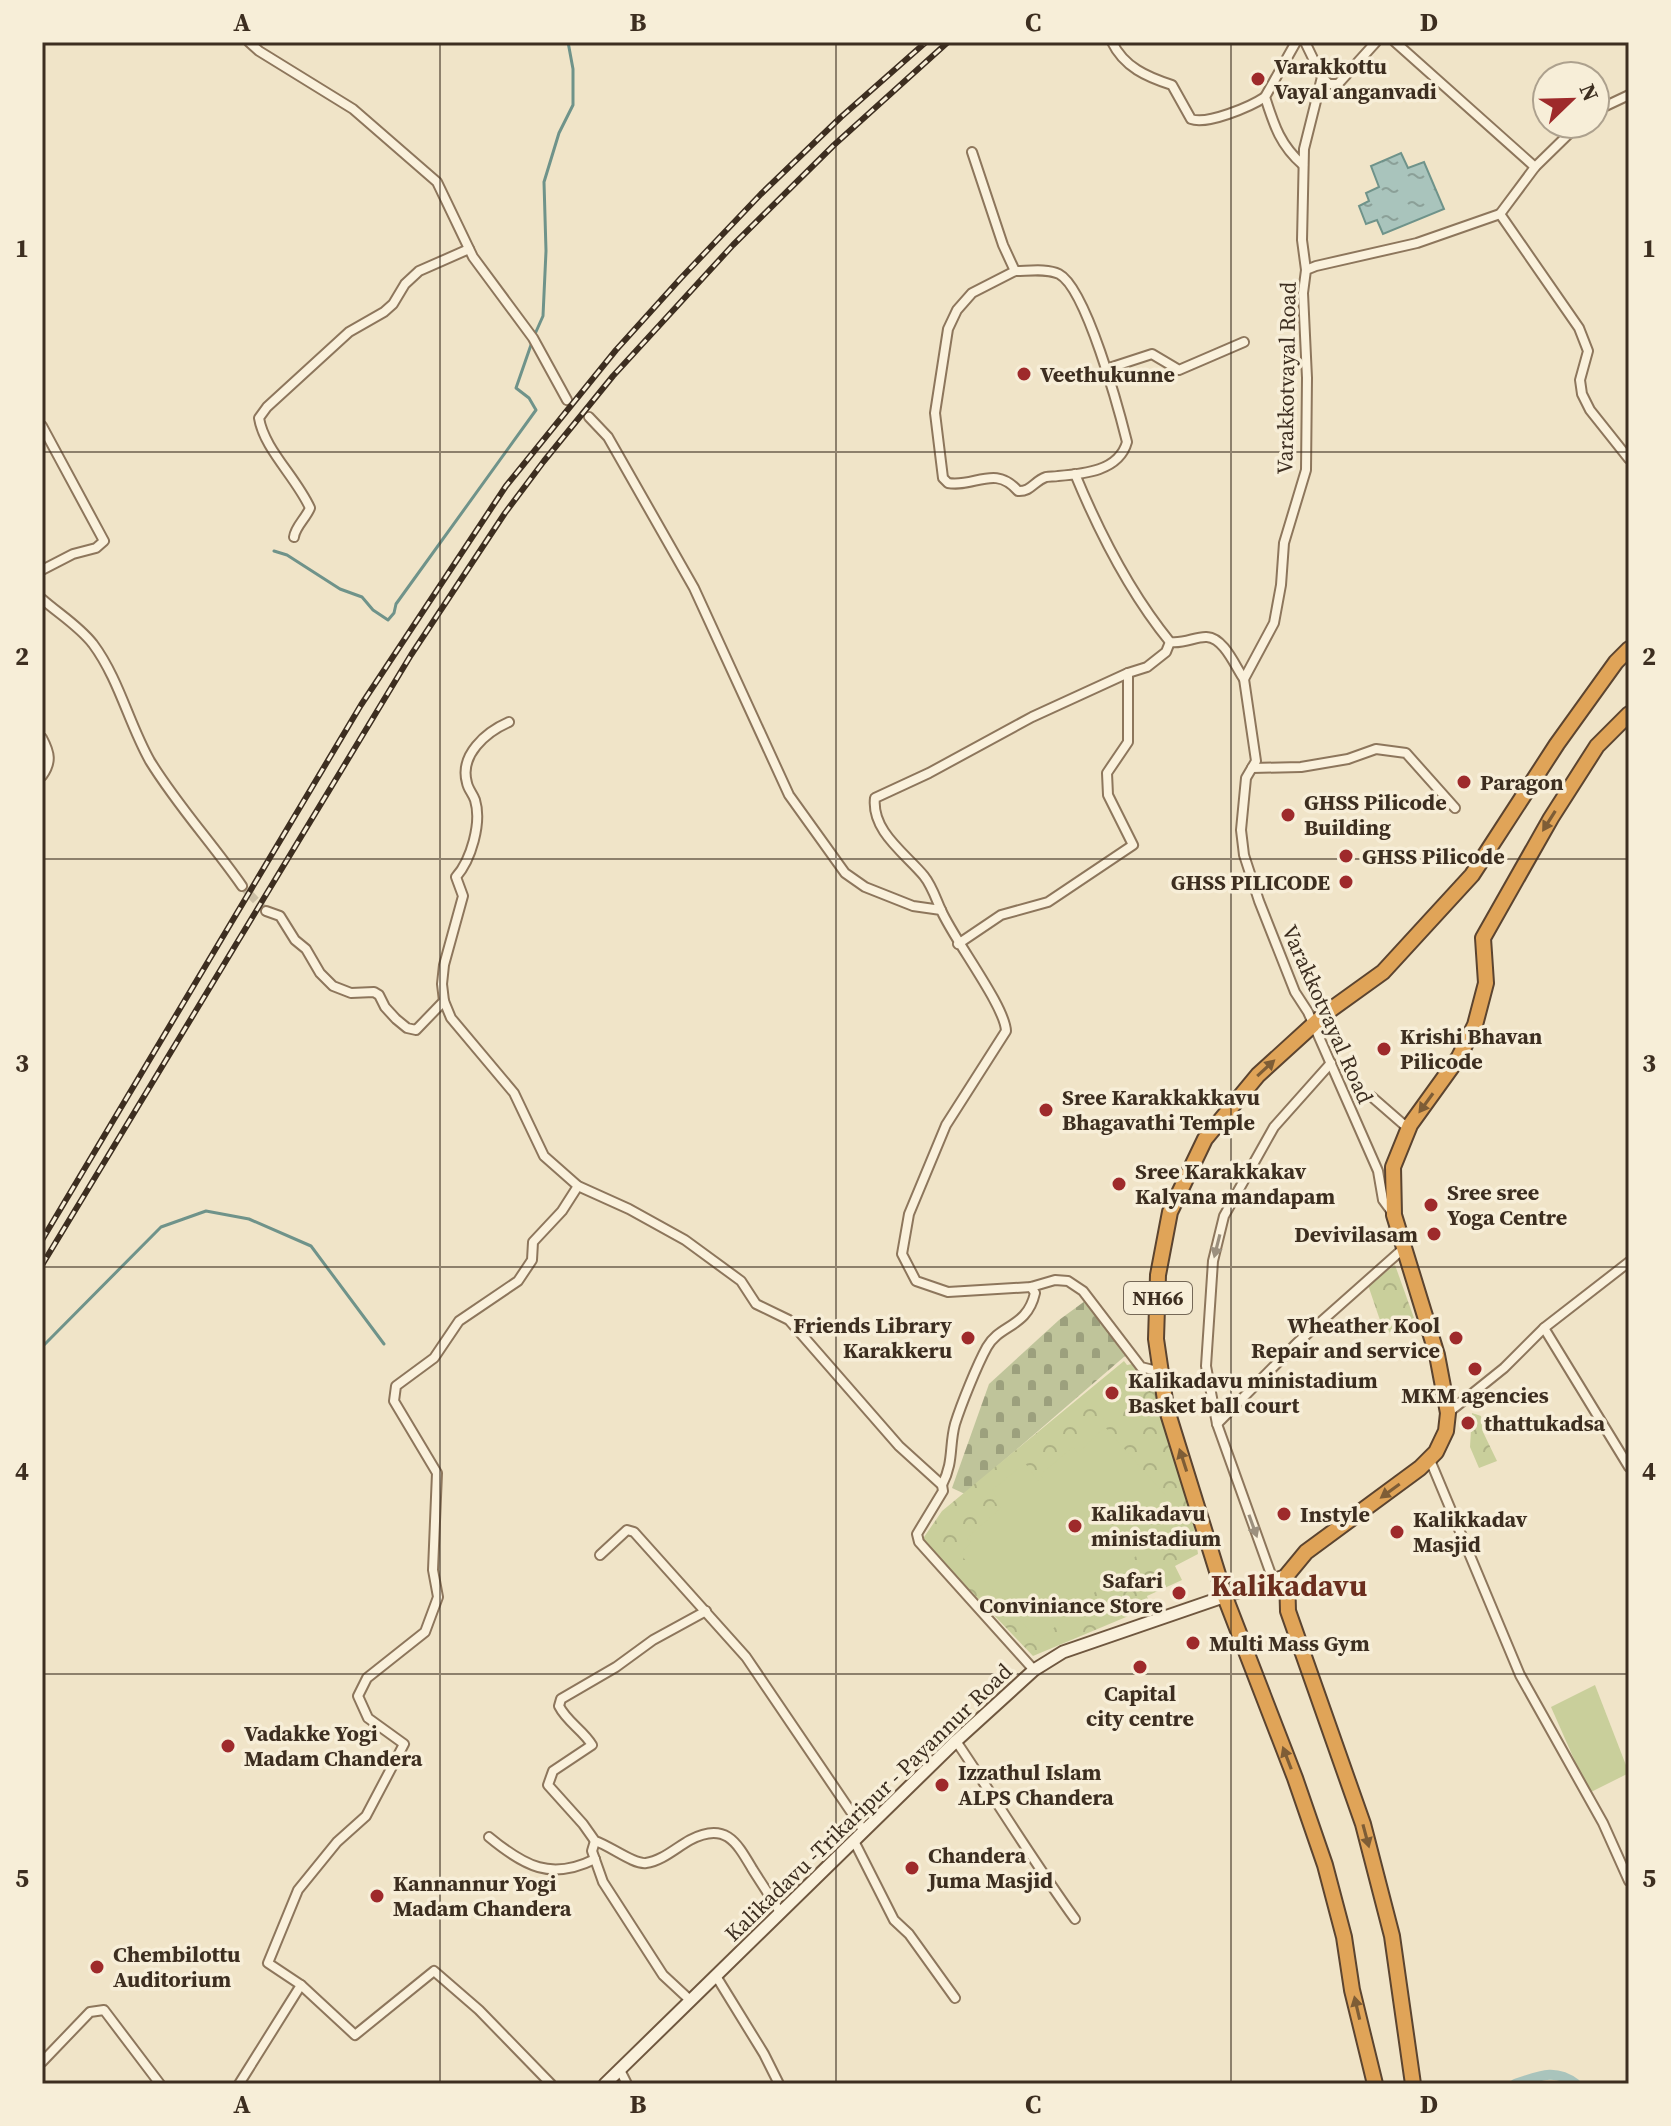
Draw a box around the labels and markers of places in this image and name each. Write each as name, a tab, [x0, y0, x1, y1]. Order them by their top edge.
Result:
place label: Varakkottu Vayal anganvadi	[1274, 51, 1437, 106]
marker: Varakkottu Vayal anganvadi	[1249, 70, 1267, 88]
place label: Veethukunne	[1040, 359, 1175, 389]
marker: Veethukunne	[1015, 365, 1033, 383]
place label: Paragon	[1480, 767, 1564, 797]
marker: Paragon	[1455, 773, 1473, 791]
place label: GHSS Pilicode Building	[1304, 787, 1447, 842]
marker: GHSS Pilicode Building	[1279, 806, 1297, 824]
place label: GHSS Pilicode	[1362, 841, 1505, 871]
marker: GHSS Pilicode	[1337, 847, 1355, 865]
place label: GHSS PILICODE	[1171, 867, 1330, 897]
marker: GHSS PILICODE	[1337, 873, 1355, 891]
place label: Krishi Bhavan Pilicode	[1400, 1021, 1543, 1076]
marker: Krishi Bhavan Pilicode	[1375, 1040, 1393, 1058]
place label: Sree Karakkakkavu Bhagavathi Temple	[1062, 1082, 1260, 1137]
marker: Sree Karakkakkavu Bhagavathi Temple	[1037, 1101, 1055, 1119]
place label: Sree Karakkakav Kalyana mandapam	[1135, 1156, 1335, 1211]
marker: Sree Karakkakav Kalyana mandapam	[1110, 1175, 1128, 1193]
place label: Sree sree Yoga Centre	[1447, 1177, 1567, 1232]
marker: Sree sree Yoga Centre	[1422, 1196, 1440, 1214]
place label: Devivilasam	[1294, 1219, 1418, 1249]
marker: Devivilasam	[1425, 1225, 1443, 1243]
place label: Friends Library Karakkeru	[793, 1310, 952, 1365]
place label: Wheather Kool Repair and service	[1251, 1310, 1440, 1365]
marker: Friends Library Karakkeru	[959, 1329, 977, 1347]
marker: Wheather Kool Repair and service	[1447, 1329, 1465, 1347]
marker: MKM agencies	[1466, 1360, 1484, 1378]
place label: Kalikadavu ministadium Basket ball court	[1128, 1365, 1378, 1420]
place label: MKM agencies	[1401, 1380, 1549, 1410]
marker: Kalikadavu ministadium Basket ball court	[1103, 1384, 1121, 1402]
place label: thattukadsa	[1484, 1408, 1606, 1438]
marker: thattukadsa	[1459, 1414, 1477, 1432]
place label: Kalikadavu ministadium	[1091, 1498, 1221, 1553]
place label: Instyle	[1300, 1499, 1370, 1529]
place label: Kalikkadav Masjid	[1413, 1504, 1528, 1559]
marker: Instyle	[1275, 1505, 1293, 1523]
marker: Kalikadavu ministadium	[1066, 1517, 1084, 1535]
marker: Kalikkadav Masjid	[1388, 1523, 1406, 1541]
place label: Safari Conviniance Store	[979, 1565, 1163, 1620]
marker: Safari Conviniance Store	[1170, 1584, 1188, 1602]
place label: Multi Mass Gym	[1209, 1628, 1370, 1658]
marker: Multi Mass Gym	[1184, 1634, 1202, 1652]
marker: Capital city centre	[1131, 1658, 1149, 1676]
place label: Capital city centre	[1086, 1678, 1194, 1733]
place label: Vadakke Yogi Madam Chandera	[244, 1718, 423, 1773]
marker: Vadakke Yogi Madam Chandera	[219, 1737, 237, 1755]
place label: Izzathul Islam ALPS Chandera	[958, 1757, 1114, 1812]
marker: Izzathul Islam ALPS Chandera	[933, 1776, 951, 1794]
place label: Chandera Juma Masjid	[926, 1840, 1053, 1895]
marker: Chandera Juma Masjid	[903, 1859, 921, 1877]
place label: Kannannur Yogi Madam Chandera	[393, 1868, 572, 1923]
marker: Kannannur Yogi Madam Chandera	[368, 1887, 386, 1905]
place label: Chembilottu Auditorium	[113, 1939, 240, 1994]
marker: Chembilottu Auditorium	[88, 1958, 106, 1976]

